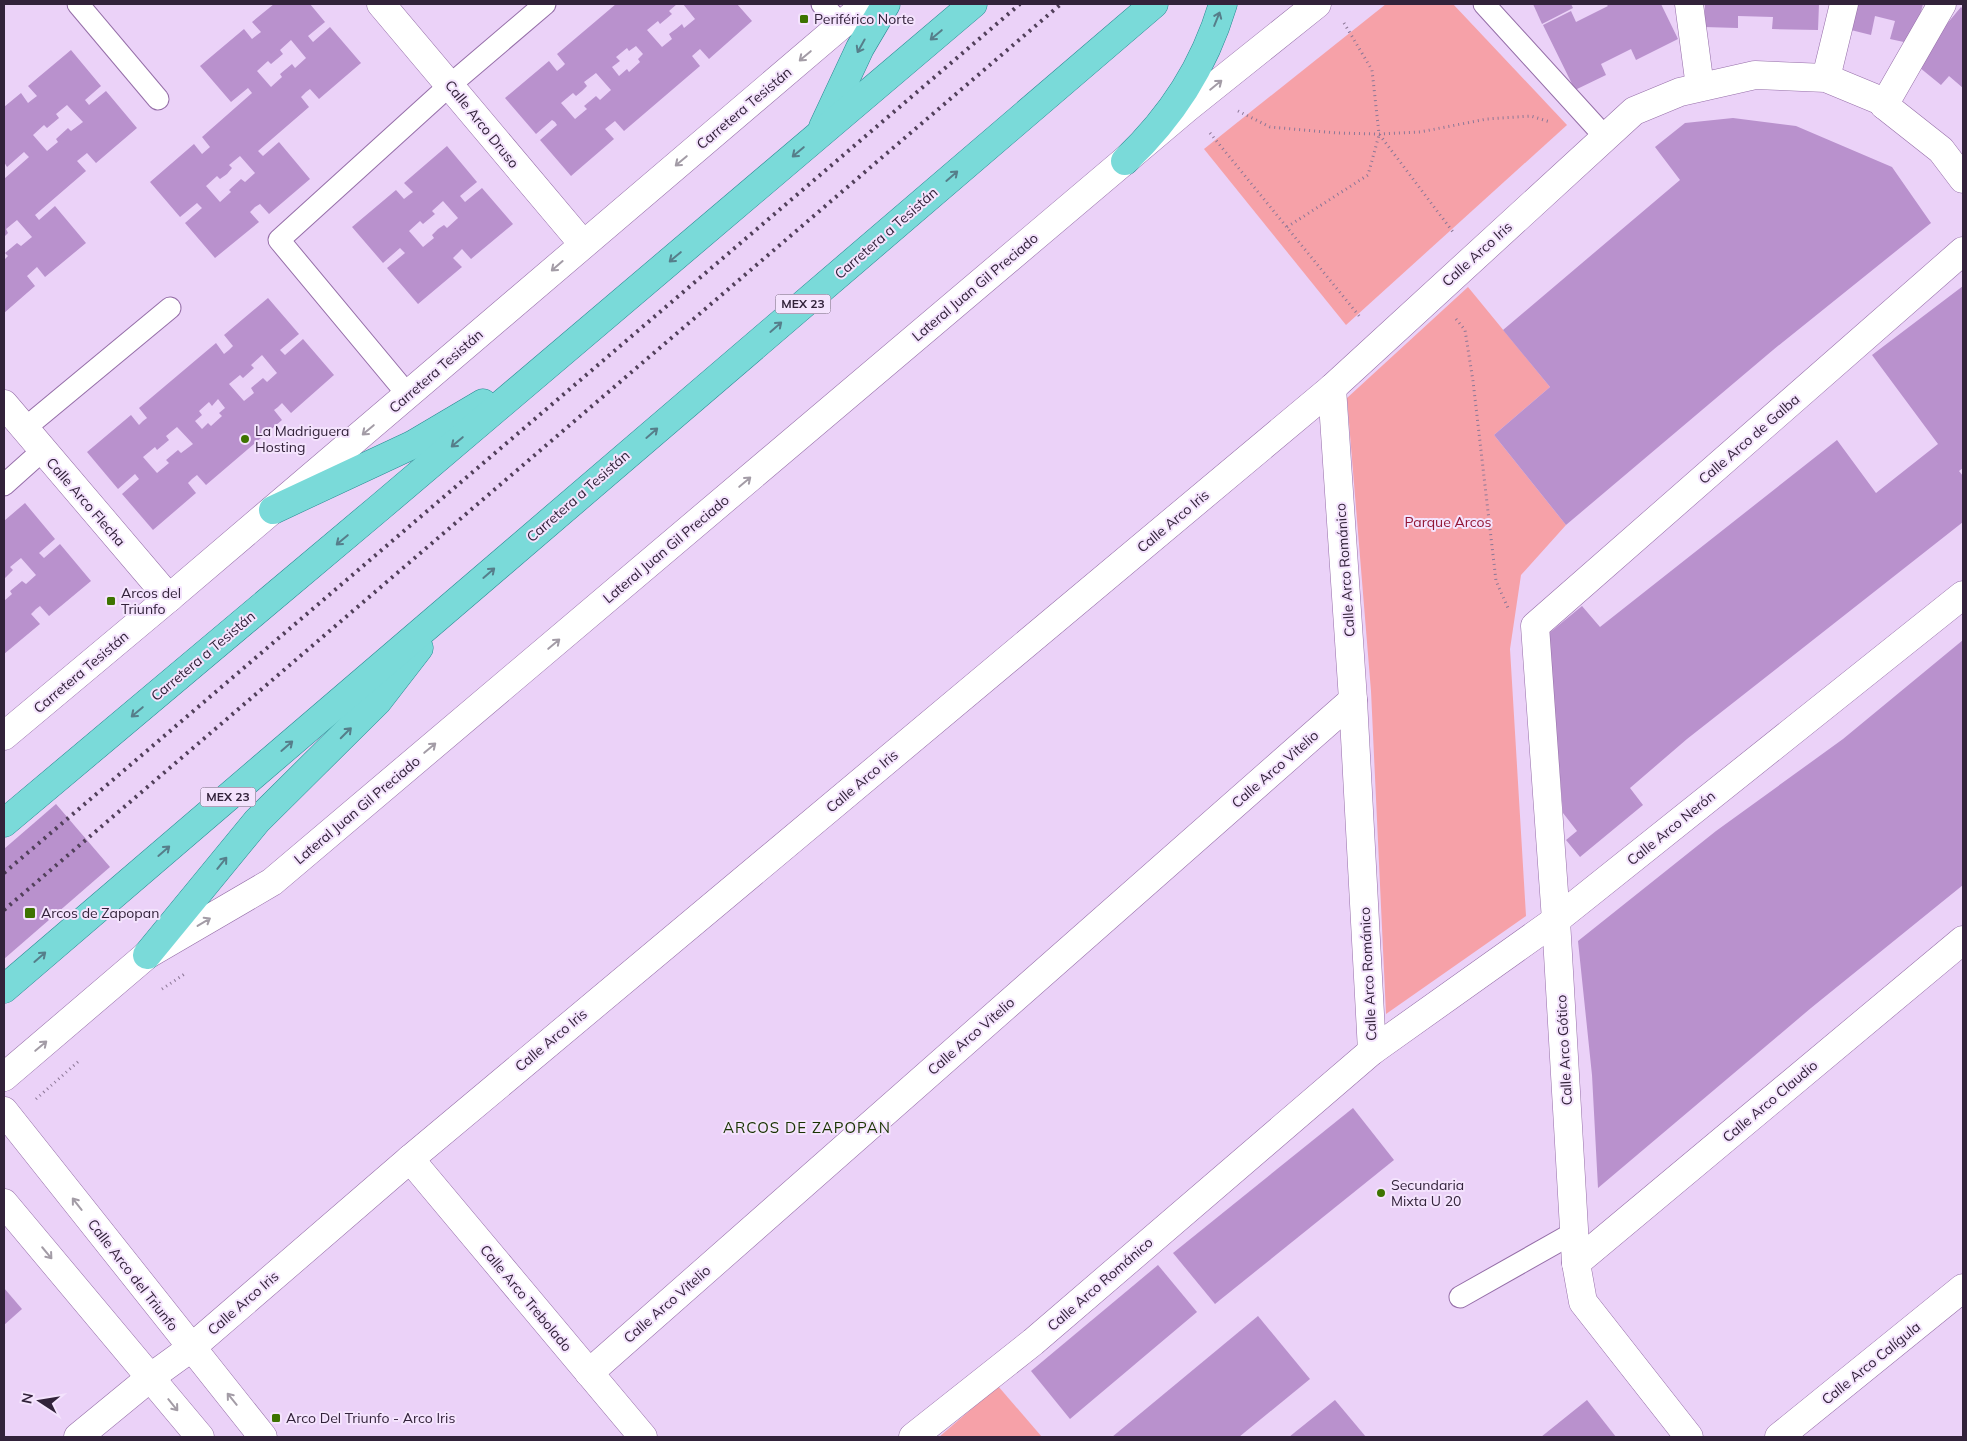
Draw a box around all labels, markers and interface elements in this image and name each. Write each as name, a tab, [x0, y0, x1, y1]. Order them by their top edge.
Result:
place label: Periférico Norte	[814, 10, 914, 28]
one-way arrow	[1213, 12, 1222, 28]
marker: Periférico Norte	[798, 13, 810, 25]
one-way arrow	[929, 30, 942, 41]
one-way arrow	[856, 38, 865, 53]
one-way arrow	[798, 51, 811, 62]
street label: Carretera Tesistán	[693, 63, 795, 153]
street label: Calle Arco Druso	[441, 76, 523, 172]
one-way arrow	[1209, 80, 1222, 91]
one-way arrow	[792, 146, 805, 158]
one-way arrow	[674, 155, 687, 167]
one-way arrow	[946, 170, 959, 182]
street label: Carretera a Tesistán	[831, 183, 941, 283]
street label: Calle Arco Iris	[1438, 218, 1516, 290]
street label: Lateral Juan Gil Preciado	[908, 229, 1042, 345]
one-way arrow	[668, 251, 681, 263]
one-way arrow	[550, 261, 563, 272]
road number: MEX 23	[776, 294, 830, 314]
one-way arrow	[769, 322, 782, 333]
street label: Carretera Tesistán	[385, 325, 487, 417]
street label: Calle Arco de Galba	[1695, 390, 1803, 488]
place label: La Madriguera Hosting	[255, 422, 349, 456]
one-way arrow	[361, 424, 374, 435]
one-way arrow	[646, 427, 659, 439]
marker: La Madriguera Hosting	[239, 433, 251, 445]
one-way arrow	[451, 436, 464, 447]
street label: Carretera a Tesistán	[523, 446, 633, 546]
street label: Calle Arco Flecha	[43, 454, 129, 550]
one-way arrow	[738, 477, 751, 488]
street label: Calle Arco Iris	[1133, 486, 1213, 556]
street label: Lateral Juan Gil Preciado	[599, 491, 733, 607]
street label: Calle Arco Románico	[1331, 503, 1359, 637]
park label: Parque Arcos	[1405, 513, 1492, 531]
one-way arrow	[336, 534, 349, 545]
one-way arrow	[482, 567, 495, 578]
place label: Arcos del Triunfo	[121, 584, 181, 618]
marker: Arcos del Triunfo	[105, 595, 117, 607]
street label: Carretera a Tesistán	[147, 607, 259, 705]
street label: Carretera Tesistán	[30, 627, 132, 717]
one-way arrow	[547, 638, 560, 649]
one-way arrow	[131, 706, 144, 717]
street label: Calle Arco Vitelio	[1228, 726, 1322, 812]
one-way arrow	[340, 727, 352, 739]
one-way arrow	[280, 740, 293, 751]
one-way arrow	[423, 743, 436, 754]
street label: Calle Arco Iris	[822, 746, 902, 816]
street label: Lateral Juan Gil Preciado	[290, 752, 424, 868]
street label: Calle Arco Nerón	[1623, 787, 1719, 869]
road number: MEX 23	[200, 788, 256, 806]
one-way arrow	[157, 846, 170, 857]
one-way arrow	[217, 857, 228, 870]
place label: Arcos de Zapopan	[41, 904, 159, 922]
marker: Arcos de Zapopan	[23, 906, 37, 920]
street label: Calle Arco Románico	[1356, 907, 1380, 1041]
one-way arrow	[197, 916, 211, 926]
one-way arrow	[34, 951, 47, 963]
street label: Calle Arco Vitelio	[924, 993, 1018, 1079]
street label: Calle Arco Gótico	[1552, 994, 1576, 1106]
street label: Calle Arco Iris	[511, 1005, 591, 1075]
one-way arrow	[34, 1040, 47, 1051]
street label: Calle Arco Claudio	[1719, 1056, 1821, 1146]
district label: ARCOS DE ZAPOPAN	[723, 1118, 891, 1137]
place label: Secundaria Mixta U 20	[1391, 1176, 1464, 1210]
marker: Secundaria Mixta U 20	[1375, 1187, 1387, 1199]
one-way arrow	[72, 1197, 83, 1210]
street label: Calle Arco del Triunfo	[84, 1215, 182, 1335]
street label: Calle Arco Románico	[1044, 1233, 1156, 1335]
street label: Calle Arco Trebolado	[476, 1241, 576, 1355]
one-way arrow	[41, 1247, 52, 1260]
street label: Calle Arco Vitelio	[620, 1261, 714, 1347]
street label: Calle Arco Iris	[204, 1267, 282, 1339]
street label: Calle Arco Calígula	[1818, 1318, 1924, 1408]
north arrow	[15, 1376, 65, 1426]
text: N	[17, 1391, 37, 1405]
one-way arrow	[227, 1393, 238, 1406]
one-way arrow	[168, 1398, 179, 1411]
place label: Arco Del Triunfo - Arco Iris	[286, 1409, 455, 1427]
marker: Arco Del Triunfo - Arco Iris	[270, 1412, 282, 1424]

